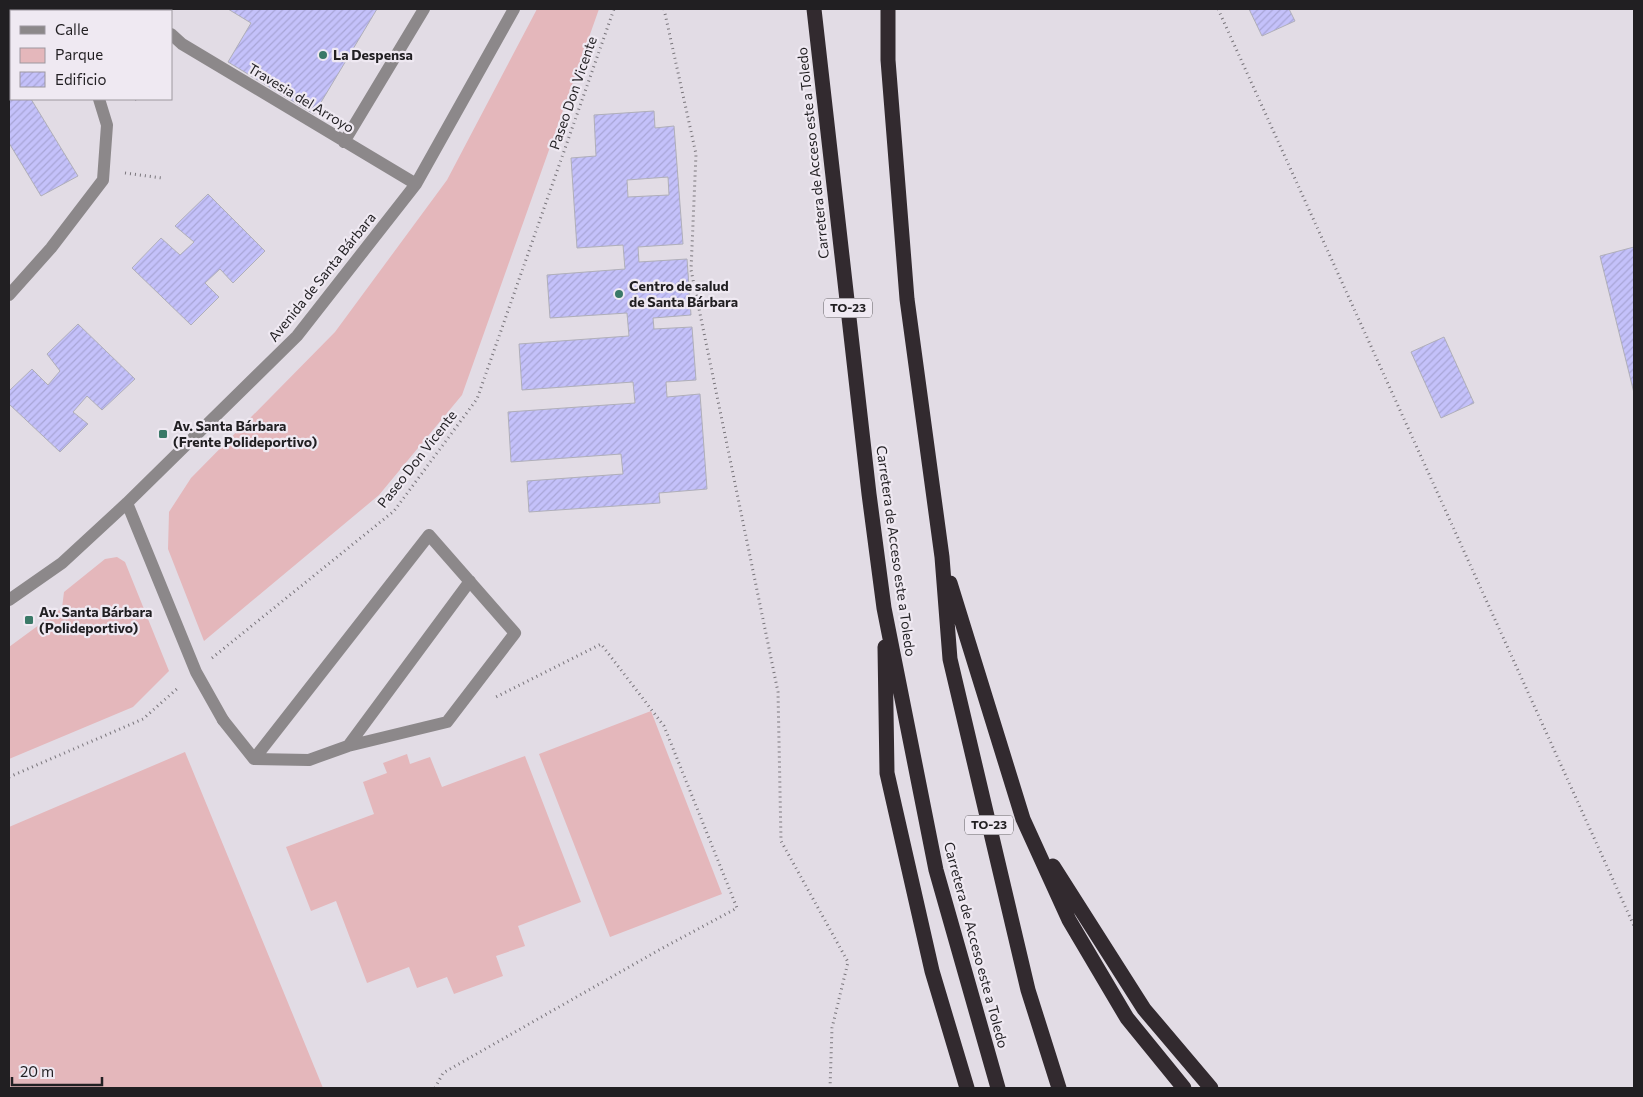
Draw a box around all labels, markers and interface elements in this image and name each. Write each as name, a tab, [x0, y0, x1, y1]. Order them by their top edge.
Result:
legend	[10, 10, 172, 100]
text: Calle	[55, 20, 89, 38]
street label: Paseo Don Vicente	[545, 34, 600, 152]
text: Parque	[55, 45, 103, 63]
place label: La Despensa	[333, 46, 413, 63]
street label: Carretera de Acceso este a Toledo	[793, 46, 832, 260]
marker: La Despensa	[317, 49, 329, 61]
street label: Travesia del Arroyo	[245, 59, 357, 136]
text: Edificio	[55, 70, 106, 88]
street label: Avenida de Santa Bárbara	[264, 209, 379, 345]
place label: Centro de salud de Santa Bárbara	[629, 277, 738, 310]
marker: Centro de salud de Santa Bárbara	[613, 288, 625, 300]
road number: TO-23	[824, 298, 872, 318]
street label: Paseo Don Vicente	[373, 407, 460, 511]
place label: Av. Santa Bárbara (Frente Polideportivo)	[173, 417, 318, 450]
marker: Av. Santa Bárbara (Frente Polideportivo)	[157, 428, 169, 440]
street label: Carretera de Acceso este a Toledo	[873, 444, 920, 657]
place label: Av. Santa Bárbara (Polideportivo)	[39, 603, 152, 636]
marker: Av. Santa Bárbara (Polideportivo)	[23, 614, 35, 626]
road number: TO-23	[965, 816, 1013, 834]
street label: Carretera de Acceso este a Toledo	[941, 840, 1012, 1050]
scale bar	[12, 1054, 102, 1086]
text: 20 m	[20, 1062, 54, 1080]

